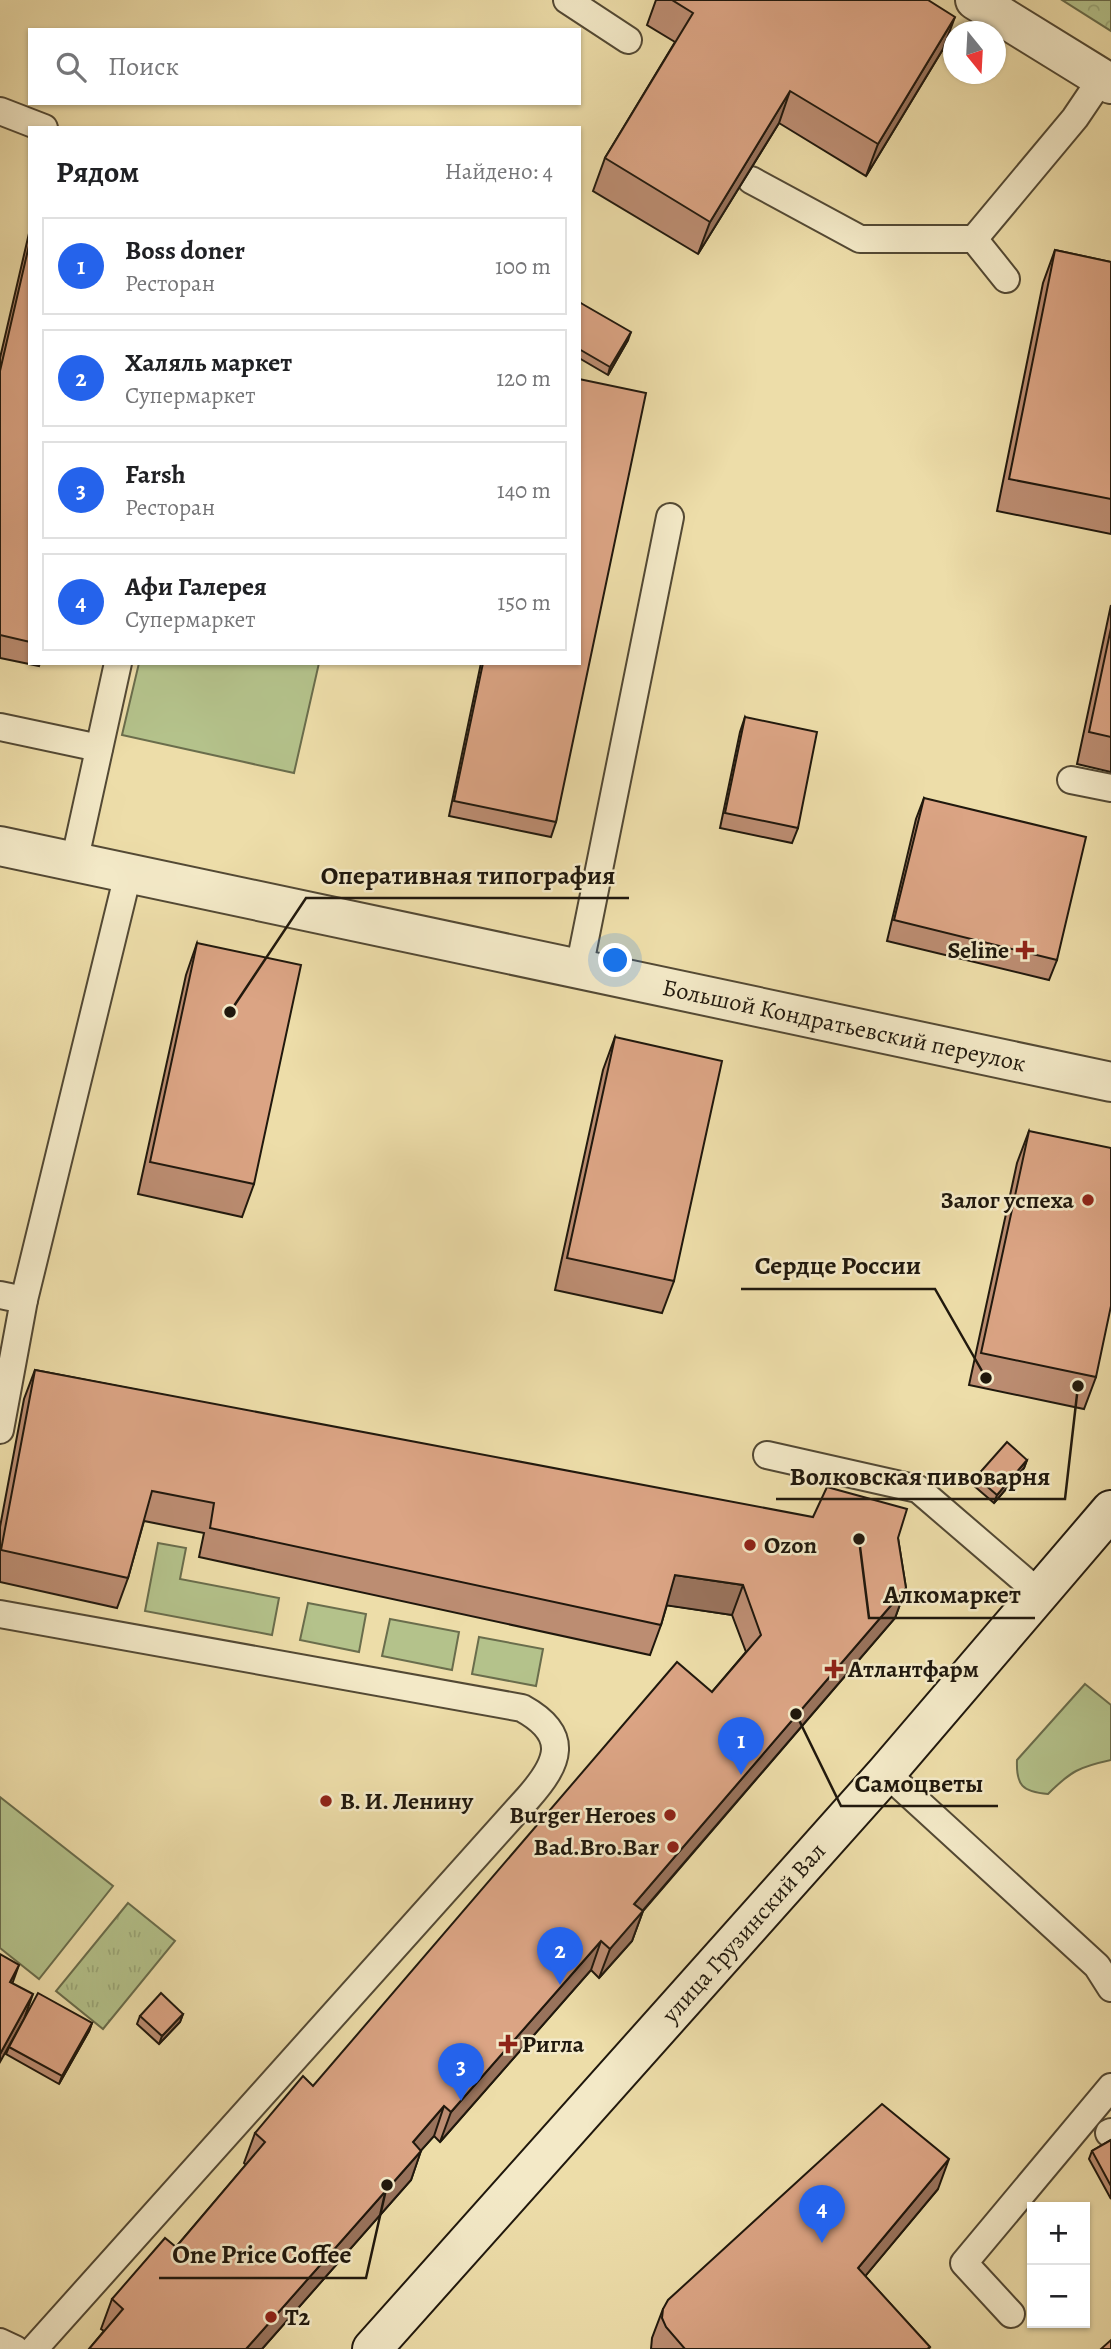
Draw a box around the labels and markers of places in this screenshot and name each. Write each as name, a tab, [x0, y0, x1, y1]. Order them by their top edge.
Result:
callout: Оперативная типография	[306, 851, 629, 898]
place label: Seline	[948, 934, 1009, 966]
marker: Seline	[1015, 940, 1035, 960]
place label: Залог успеха	[941, 1184, 1075, 1216]
marker: Залог успеха	[1080, 1192, 1096, 1208]
callout: Сердце России	[741, 1242, 935, 1289]
callout: Волковская пивоварня	[776, 1452, 1065, 1499]
place label: Ozon	[764, 1529, 818, 1561]
marker: Ozon	[742, 1537, 758, 1553]
callout: Алкомаркет	[869, 1571, 1035, 1618]
place label: Атлантфарм	[847, 1653, 979, 1685]
marker: Атлантфарм	[826, 1661, 842, 1677]
pin: 1	[718, 1717, 764, 1775]
callout: Самоцветы	[841, 1759, 998, 1806]
place label: В. И. Ленину	[340, 1785, 474, 1817]
marker: В. И. Ленину	[318, 1793, 334, 1809]
place label: Burger Heroes	[509, 1799, 656, 1831]
marker: Burger Heroes	[662, 1807, 678, 1823]
place label: Bad.Bro.Bar	[534, 1831, 659, 1863]
marker: Bad.Bro.Bar	[665, 1839, 681, 1855]
pin: 2	[537, 1927, 583, 1985]
place label: Ригла	[522, 2028, 585, 2060]
marker: Ригла	[500, 2036, 516, 2052]
pin: 3	[438, 2043, 484, 2101]
pin: 4	[799, 2185, 845, 2243]
callout: One Price Coffee	[159, 2231, 366, 2278]
place label: T2	[285, 2301, 311, 2333]
marker: T2	[263, 2309, 279, 2325]

